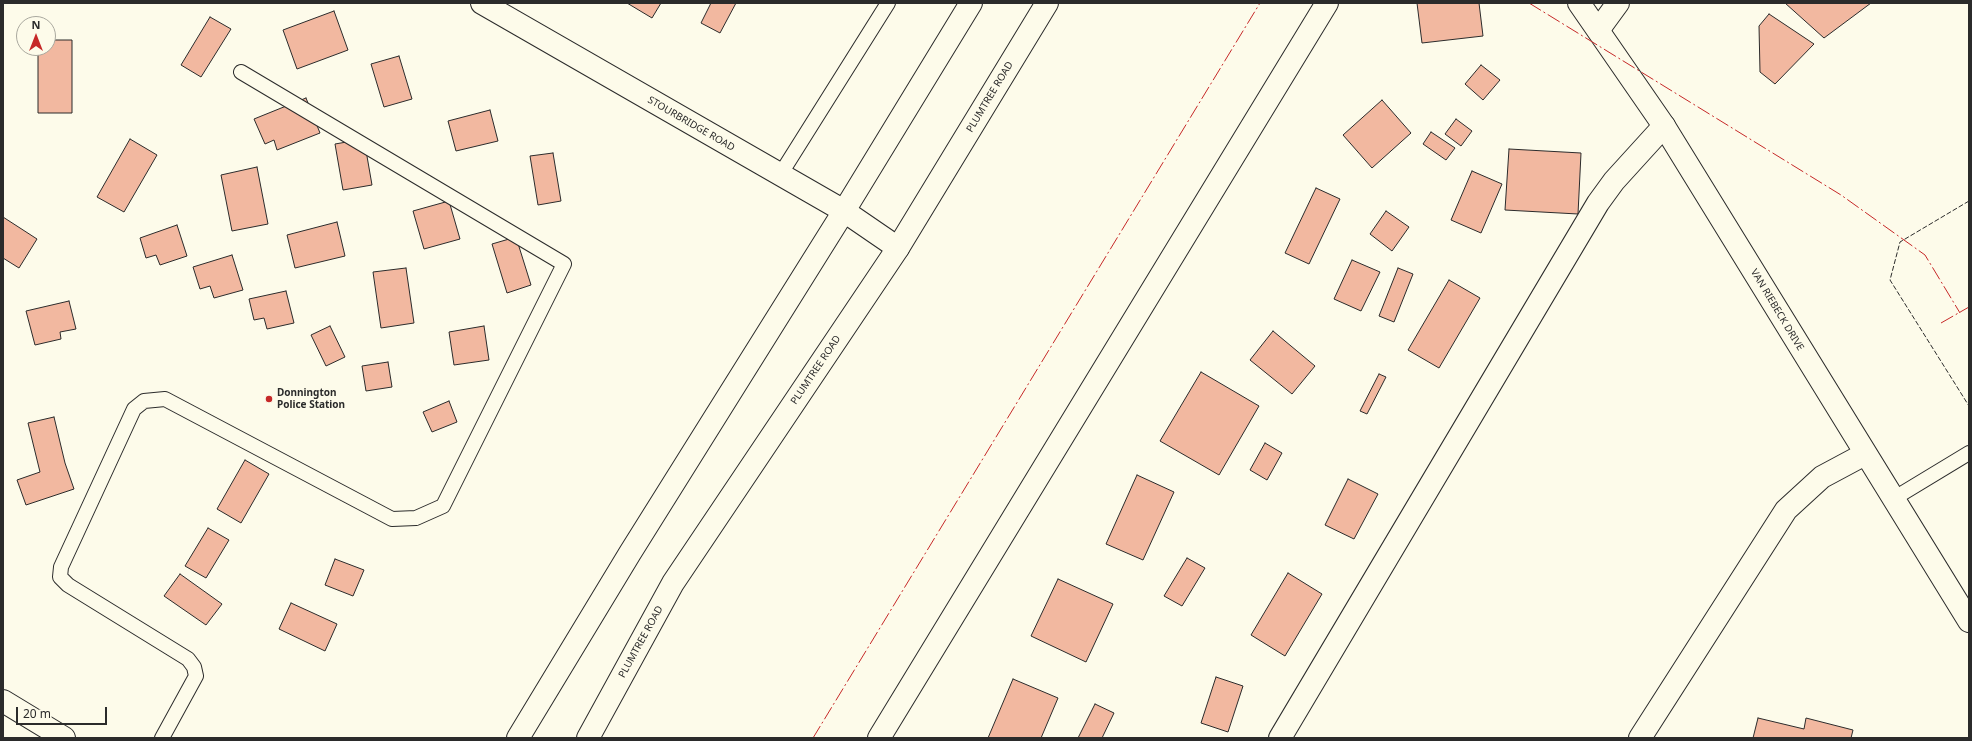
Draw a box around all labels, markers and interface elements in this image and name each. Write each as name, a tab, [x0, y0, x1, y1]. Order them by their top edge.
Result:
north arrow	[16, 16, 56, 56]
text: N	[32, 17, 40, 32]
street label: PLUMTREE ROAD	[964, 59, 1016, 135]
street label: STOURBRIDGE ROAD	[645, 94, 737, 154]
street label: VAN RIEBECK DRIVE	[1748, 267, 1806, 353]
street label: PLUMTREE ROAD	[788, 333, 844, 407]
place label: Donnington Police Station	[277, 387, 345, 410]
marker: Donnington Police Station	[264, 394, 274, 404]
street label: PLUMTREE ROAD	[616, 604, 666, 680]
scale bar	[18, 699, 109, 725]
text: 20 m	[23, 705, 51, 722]

